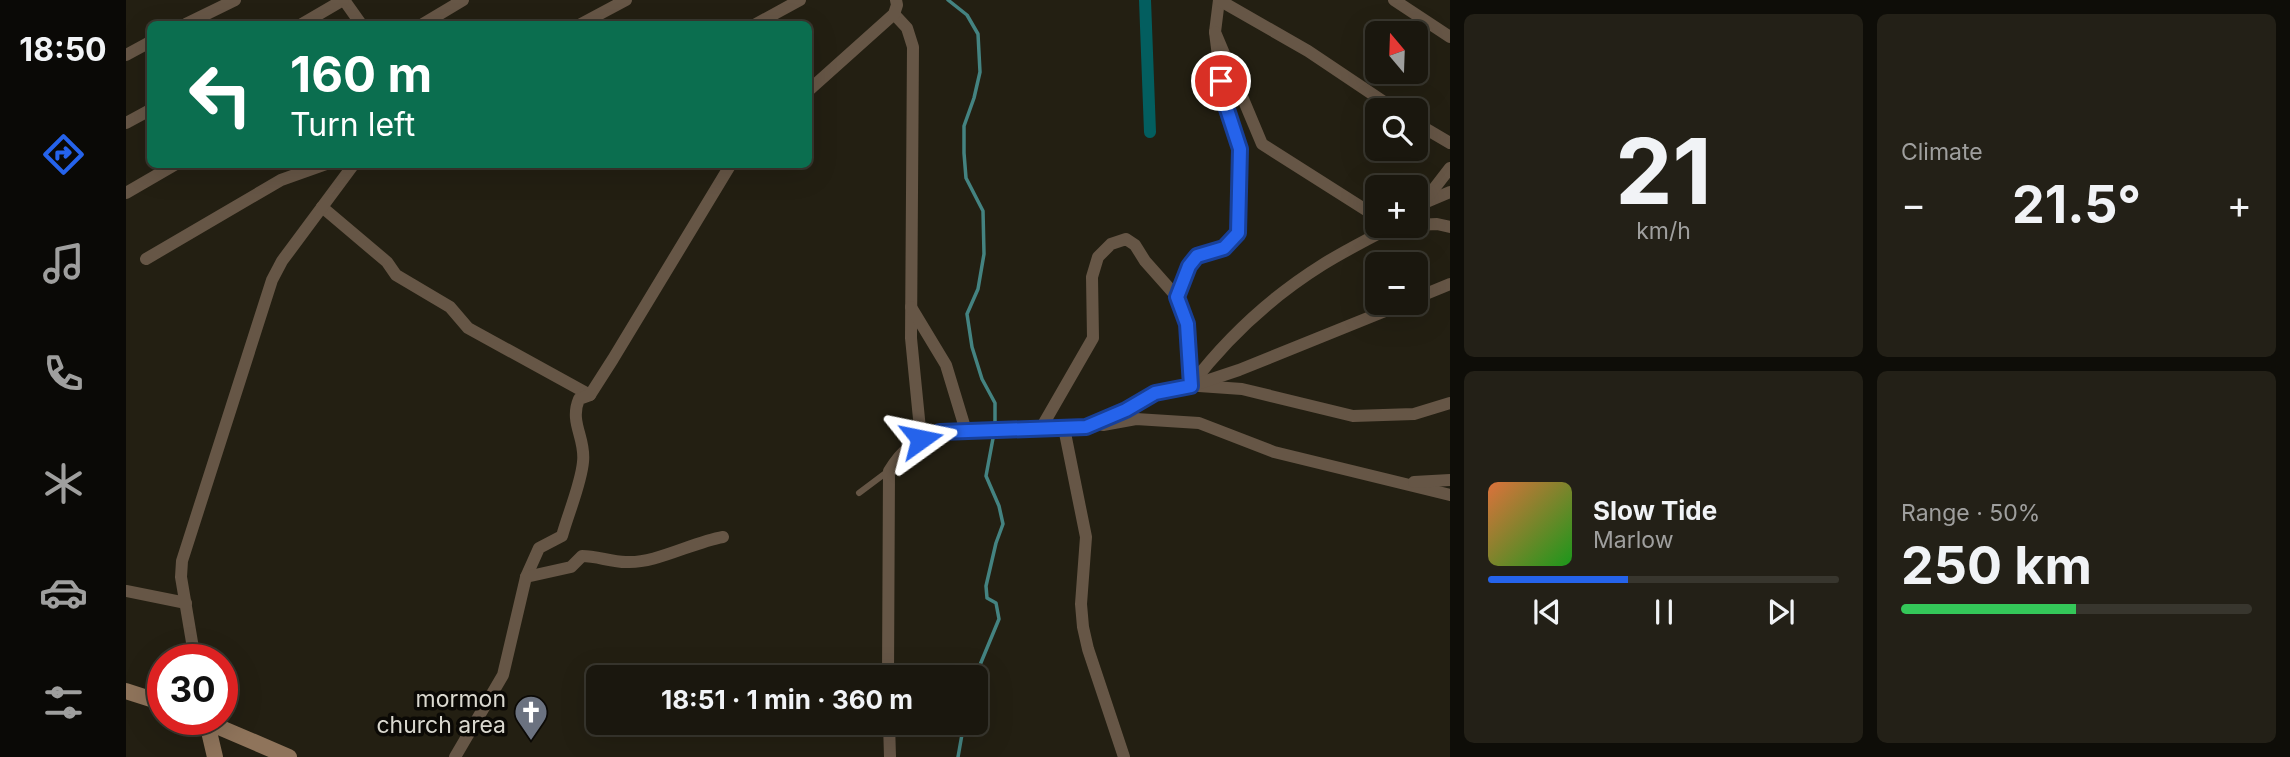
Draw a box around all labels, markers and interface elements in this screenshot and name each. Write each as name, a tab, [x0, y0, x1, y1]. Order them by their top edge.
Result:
north arrow	[1365, 21, 1428, 84]
map controls	[1365, 21, 1428, 315]
text: 18:50	[19, 30, 107, 69]
text: 160 m	[290, 45, 432, 104]
icon: left	[175, 49, 266, 140]
pin	[1191, 51, 1251, 111]
icon: arrive	[1202, 62, 1240, 100]
button: search	[1365, 98, 1428, 161]
text: Turn left	[290, 105, 415, 144]
text: 21	[1615, 116, 1712, 226]
icon: directions	[39, 130, 88, 179]
text: Climate	[1901, 138, 1983, 166]
text: 21.5°	[2012, 173, 2141, 236]
button: +	[1365, 175, 1428, 238]
text: −	[1901, 181, 1926, 227]
text: +	[2227, 181, 2252, 227]
text: km/h	[1636, 217, 1691, 245]
icon: music	[39, 239, 88, 288]
button: −	[1365, 252, 1428, 315]
icon: phone	[39, 349, 88, 398]
position arrow	[884, 402, 958, 476]
icon: climate	[39, 459, 88, 508]
text: Slow Tide	[1593, 495, 1717, 526]
text: Range · 50%	[1901, 499, 2040, 527]
text: Marlow	[1593, 526, 1673, 554]
text: 250 km	[1901, 534, 2092, 597]
icon: car	[39, 568, 88, 617]
icon: previous	[1528, 593, 1566, 631]
icon: pause	[1645, 593, 1683, 631]
icon: next	[1762, 593, 1800, 631]
speed limit sign: 30	[147, 644, 238, 735]
icon: filters	[39, 678, 88, 727]
text: 18:51 · 1 min · 360 m	[661, 684, 913, 715]
place label: mormon church area	[376, 685, 506, 739]
church icon: mormon church area	[512, 693, 550, 742]

